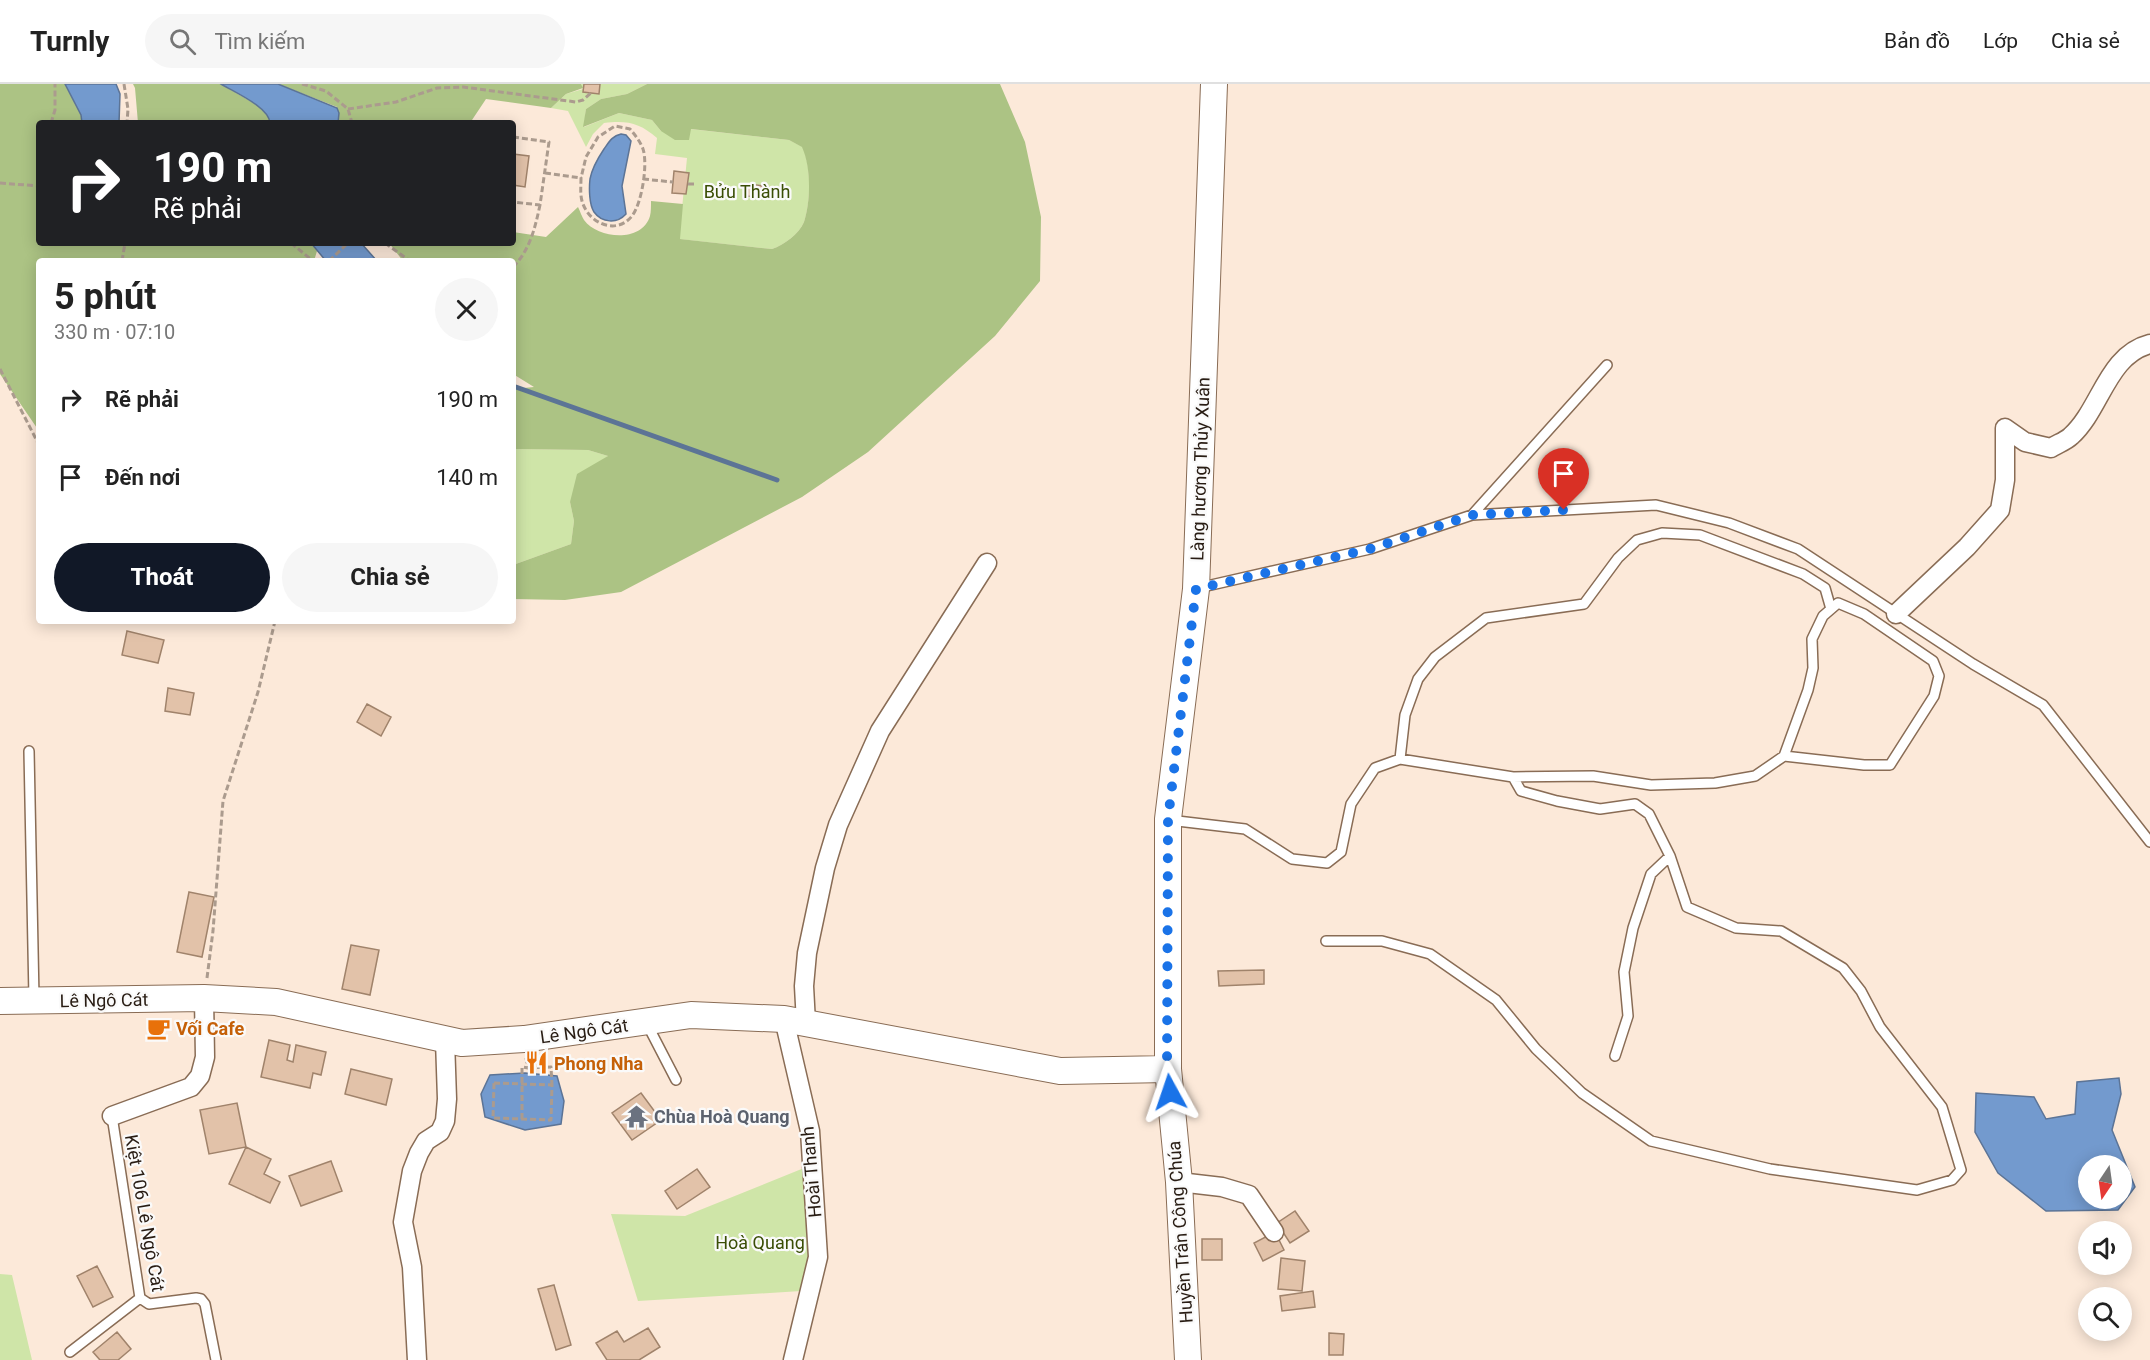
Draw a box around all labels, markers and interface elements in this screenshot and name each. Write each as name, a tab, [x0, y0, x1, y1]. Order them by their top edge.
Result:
search box	[145, 14, 565, 68]
text: Turnly	[30, 25, 109, 58]
icon: search	[166, 25, 199, 58]
text: Tìm kiếm	[214, 29, 305, 54]
text: Bản đồ	[1884, 29, 1950, 53]
text: Lớp	[1983, 29, 2018, 53]
text: Chia sẻ	[2051, 29, 2120, 53]
text: 190 m	[153, 143, 272, 192]
icon: right	[54, 144, 132, 222]
park label: Bửu Thành	[704, 181, 790, 202]
text: Rẽ phải	[153, 193, 242, 225]
text: 5 phút	[54, 276, 156, 318]
button: close	[435, 278, 498, 341]
text: 330 m · 07:10	[54, 320, 175, 344]
street label: Làng hương Thủy Xuân	[1186, 377, 1214, 561]
icon: right	[54, 383, 87, 416]
text: Rẽ phải	[105, 387, 179, 412]
text: 190 m	[436, 387, 498, 412]
pin	[1538, 448, 1589, 510]
icon: arrive	[1547, 457, 1580, 490]
icon: arrive	[54, 461, 87, 494]
text: Đến nơi	[105, 465, 180, 490]
text: 140 m	[436, 465, 498, 490]
button: Thoát	[54, 543, 270, 612]
button: Chia sẻ	[282, 543, 498, 612]
street label: Lê Ngô Cát	[59, 989, 149, 1011]
street label: Lê Ngô Cát	[539, 1014, 630, 1048]
cafe icon: Vối Cafe	[145, 1015, 171, 1041]
place label: Vối Cafe	[176, 1018, 244, 1039]
restaurant icon: Phong Nha	[523, 1050, 549, 1076]
place label: Phong Nha	[554, 1053, 643, 1074]
position arrow	[1138, 1060, 1202, 1124]
temple icon: Chùa Hoà Quang	[623, 1103, 649, 1129]
place label: Chùa Hoà Quang	[654, 1106, 790, 1127]
street label: Hoài Thanh	[797, 1125, 825, 1219]
street label: Kiệt 106 Lê Ngô Cát	[121, 1133, 169, 1293]
street label: Huyền Trân Công Chúa	[1163, 1140, 1197, 1324]
north arrow	[2078, 1155, 2132, 1209]
map controls	[2078, 1155, 2132, 1341]
button: sound	[2078, 1221, 2132, 1275]
park label: Hoà Quang	[715, 1232, 805, 1253]
button: search	[2078, 1287, 2132, 1341]

